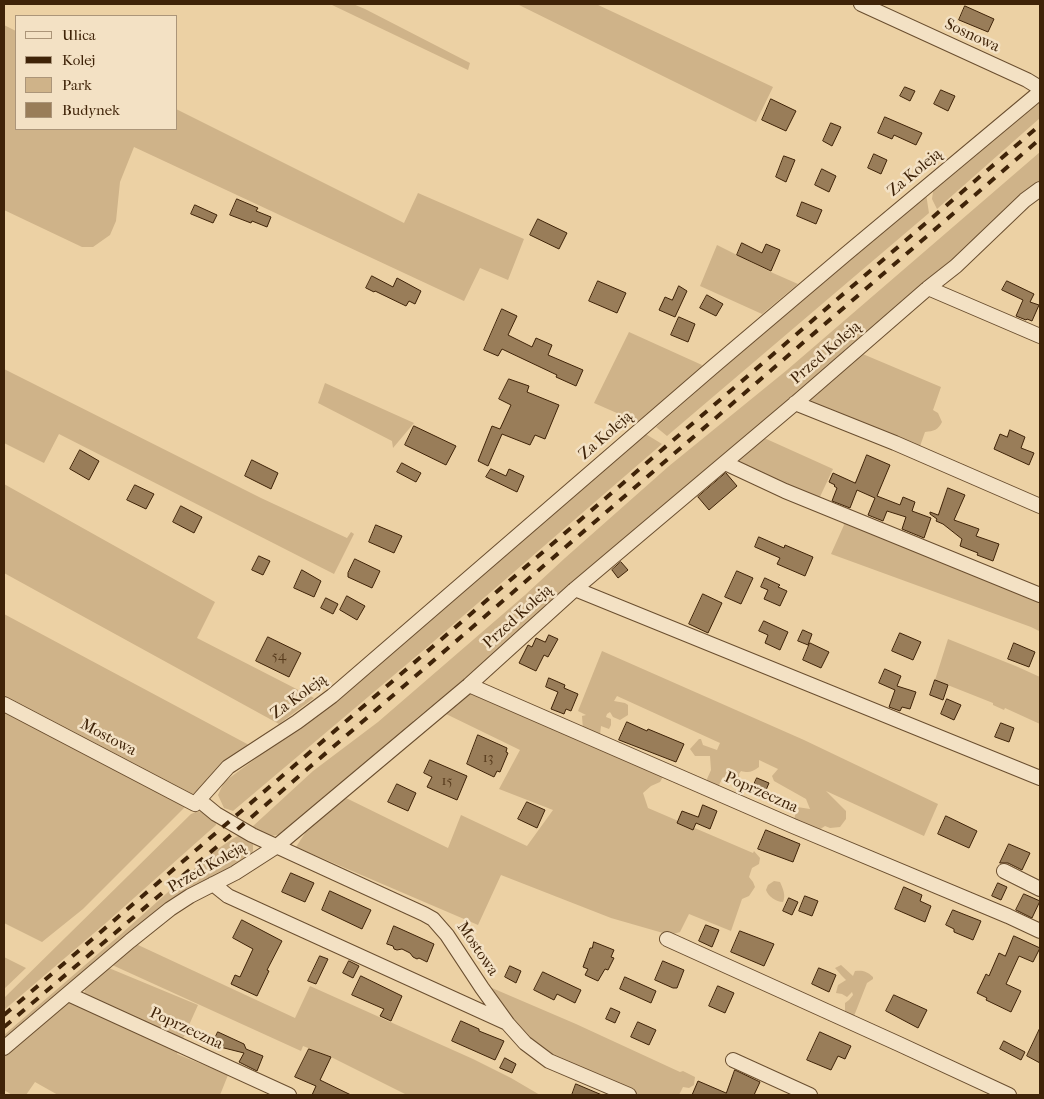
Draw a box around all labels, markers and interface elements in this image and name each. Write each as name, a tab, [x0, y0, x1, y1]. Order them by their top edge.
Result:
legend	[15, 15, 178, 130]
street label: Sosnowa	[941, 15, 1003, 57]
text: Ulica	[62, 26, 96, 44]
text: Kolej	[62, 51, 95, 69]
text: Park	[62, 76, 92, 94]
text: Budynek	[62, 101, 120, 119]
street label: Za Koleją	[884, 145, 946, 201]
street label: Przed Koleją	[787, 317, 865, 389]
street label: Za Koleją	[575, 408, 637, 464]
street label: Przed Koleją	[479, 581, 557, 653]
house number: 54	[272, 649, 286, 665]
street label: Za Koleją	[267, 670, 331, 724]
street label: Mostowa	[77, 715, 139, 761]
house number: 13	[483, 751, 493, 767]
street label: Poprzeczna	[721, 768, 801, 818]
house number: 15	[442, 774, 452, 790]
street label: Przed Koleją	[165, 838, 249, 898]
street label: Mostowa	[452, 918, 502, 980]
street label: Poprzeczna	[146, 1004, 226, 1054]

